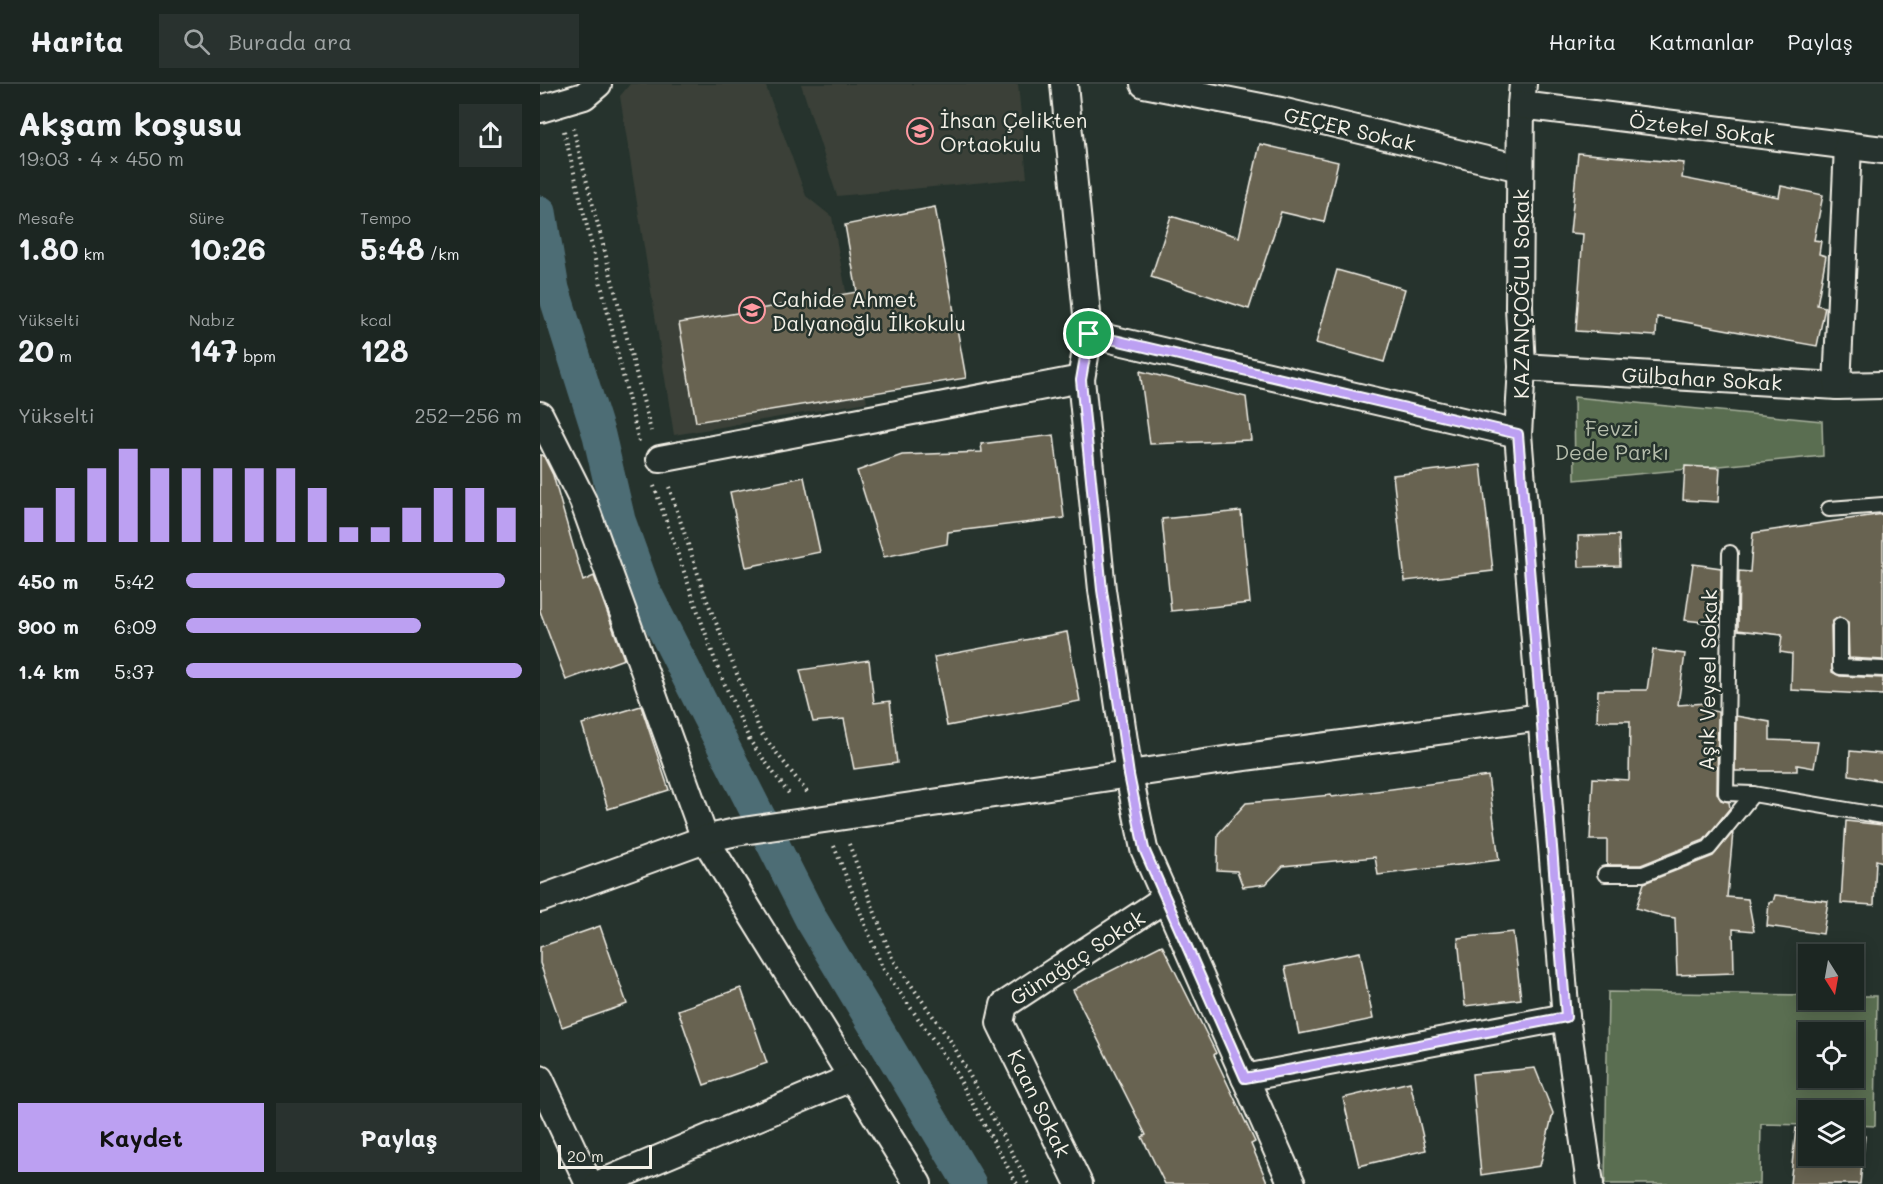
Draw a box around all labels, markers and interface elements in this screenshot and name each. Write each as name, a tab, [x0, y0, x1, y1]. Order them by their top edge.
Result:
search box	[159, 14, 579, 68]
text: Harita	[30, 23, 123, 59]
icon: search	[180, 25, 213, 58]
text: Burada ara	[228, 27, 352, 56]
text: Harita	[1549, 28, 1616, 55]
text: Katmanlar	[1649, 28, 1755, 55]
text: Paylaş	[1788, 28, 1853, 55]
street label: GEÇER Sokak	[1281, 100, 1419, 156]
text: Akşam koşusu	[18, 101, 243, 144]
button: share	[459, 104, 522, 167]
place label: İhsan Çelikten Ortaokulu	[940, 106, 1087, 157]
street label: Öztekel Sokak	[1628, 106, 1776, 150]
school or university icon: İhsan Çelikten Ortaokulu	[905, 116, 935, 146]
text: 19:03 · 4 × 450 m	[18, 145, 184, 171]
street label: KAZANÇOĞLU Sokak	[1507, 189, 1534, 399]
text: Mesafe	[18, 207, 75, 228]
text: Süre	[189, 207, 225, 228]
text: Tempo	[360, 207, 411, 228]
text: 1.80	[18, 228, 78, 268]
text: 10:26	[189, 228, 266, 268]
text: 5:48	[360, 228, 425, 268]
text: km	[78, 243, 105, 264]
text: /km	[425, 243, 459, 264]
place label: Cahide Ahmet Dalyanoğlu İlkokulu	[772, 285, 966, 336]
school or university icon: Cahide Ahmet Dalyanoğlu İlkokulu	[737, 295, 767, 325]
pin	[1063, 308, 1114, 359]
text: Yükselti	[18, 309, 79, 330]
text: Nabız	[189, 309, 235, 330]
text: kcal	[360, 309, 392, 330]
icon: arrive	[1072, 317, 1105, 350]
text: 20	[18, 330, 54, 370]
text: 147	[189, 330, 238, 370]
text: 128	[360, 330, 409, 370]
text: m	[54, 345, 72, 366]
text: bpm	[238, 345, 276, 366]
street label: Gülbahar Sokak	[1621, 360, 1783, 396]
text: Yükselti	[18, 402, 95, 428]
text: 252–256 m	[414, 402, 522, 428]
park label: Fevzi Dede Parkı	[1555, 414, 1669, 465]
text: 450 m	[18, 568, 78, 594]
text: 5:42	[114, 568, 155, 594]
street label: Aşık Veysel Sokak	[1692, 589, 1722, 771]
text: 900 m	[18, 613, 79, 639]
text: 6:09	[114, 613, 156, 639]
text: 1.4 km	[18, 658, 80, 684]
text: 5:37	[114, 658, 155, 684]
street label: Günağaç Sokak	[1004, 903, 1150, 1011]
north arrow	[1798, 944, 1864, 1010]
map controls	[1798, 944, 1864, 1166]
button: locate	[1798, 1022, 1864, 1088]
street label: Kaan Sokak	[1002, 1045, 1078, 1161]
button: layers	[1798, 1100, 1864, 1166]
button: Kaydet	[18, 1103, 264, 1172]
button: Paylaş	[276, 1103, 522, 1172]
scale bar	[558, 1142, 652, 1170]
text: 20 m	[567, 1145, 604, 1166]

